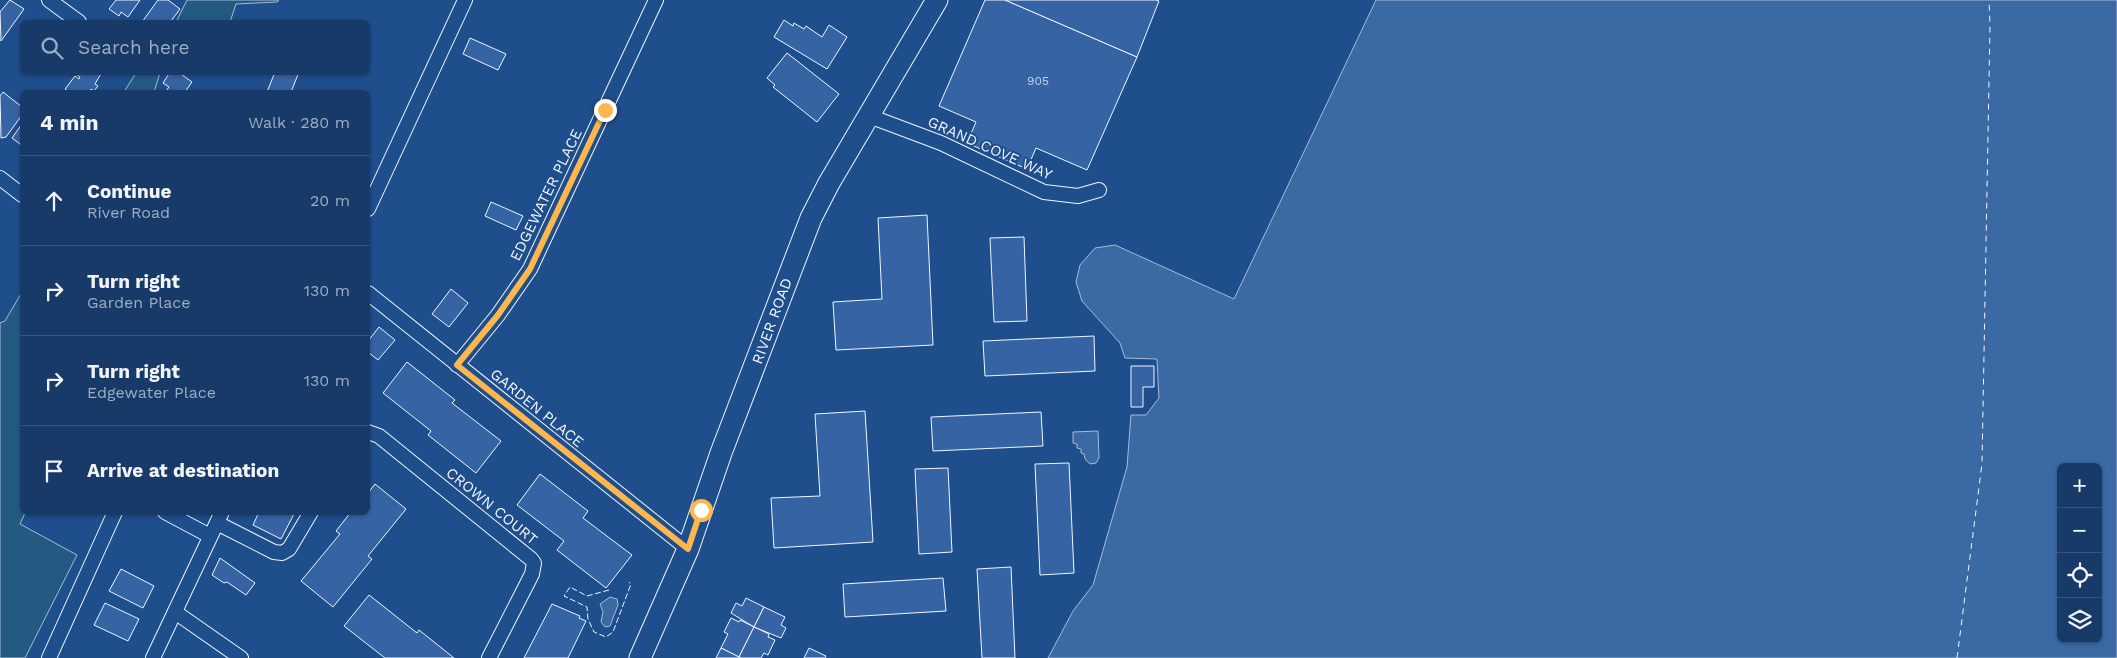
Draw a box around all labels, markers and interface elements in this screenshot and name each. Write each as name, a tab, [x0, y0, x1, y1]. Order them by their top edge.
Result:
search box	[20, 20, 370, 75]
icon: search	[38, 34, 66, 62]
text: Search here	[78, 36, 189, 59]
house number: 905	[1027, 74, 1049, 88]
route end	[594, 99, 617, 122]
text: 4 min	[40, 110, 98, 135]
street label: GRAND COVE WAY	[925, 112, 1055, 184]
text: Walk · 280 m	[248, 113, 350, 132]
street label: EDGEWATER PLACE	[506, 126, 586, 264]
text: Continue	[87, 180, 171, 203]
icon: ahead	[40, 187, 68, 215]
text: 20 m	[310, 191, 350, 210]
text: River Road	[87, 203, 170, 222]
text: Turn right	[87, 270, 180, 293]
street label: RIVER ROAD	[748, 275, 796, 367]
icon: right	[40, 277, 68, 305]
text: 130 m	[304, 281, 350, 300]
text: Garden Place	[87, 293, 190, 312]
text: Turn right	[87, 360, 180, 383]
street label: GARDEN PLACE	[487, 365, 587, 451]
icon: right	[40, 367, 68, 395]
text: 130 m	[304, 371, 350, 390]
text: Edgewater Place	[87, 383, 216, 402]
icon: arrive	[40, 457, 68, 485]
text: Arrive at destination	[87, 459, 279, 482]
map controls	[2057, 463, 2102, 643]
button: +	[2057, 463, 2102, 508]
street label: CROWN COURT	[443, 464, 541, 548]
route start	[690, 499, 713, 522]
button: −	[2057, 508, 2102, 553]
button: locate	[2057, 553, 2102, 598]
button: layers	[2057, 598, 2102, 643]

